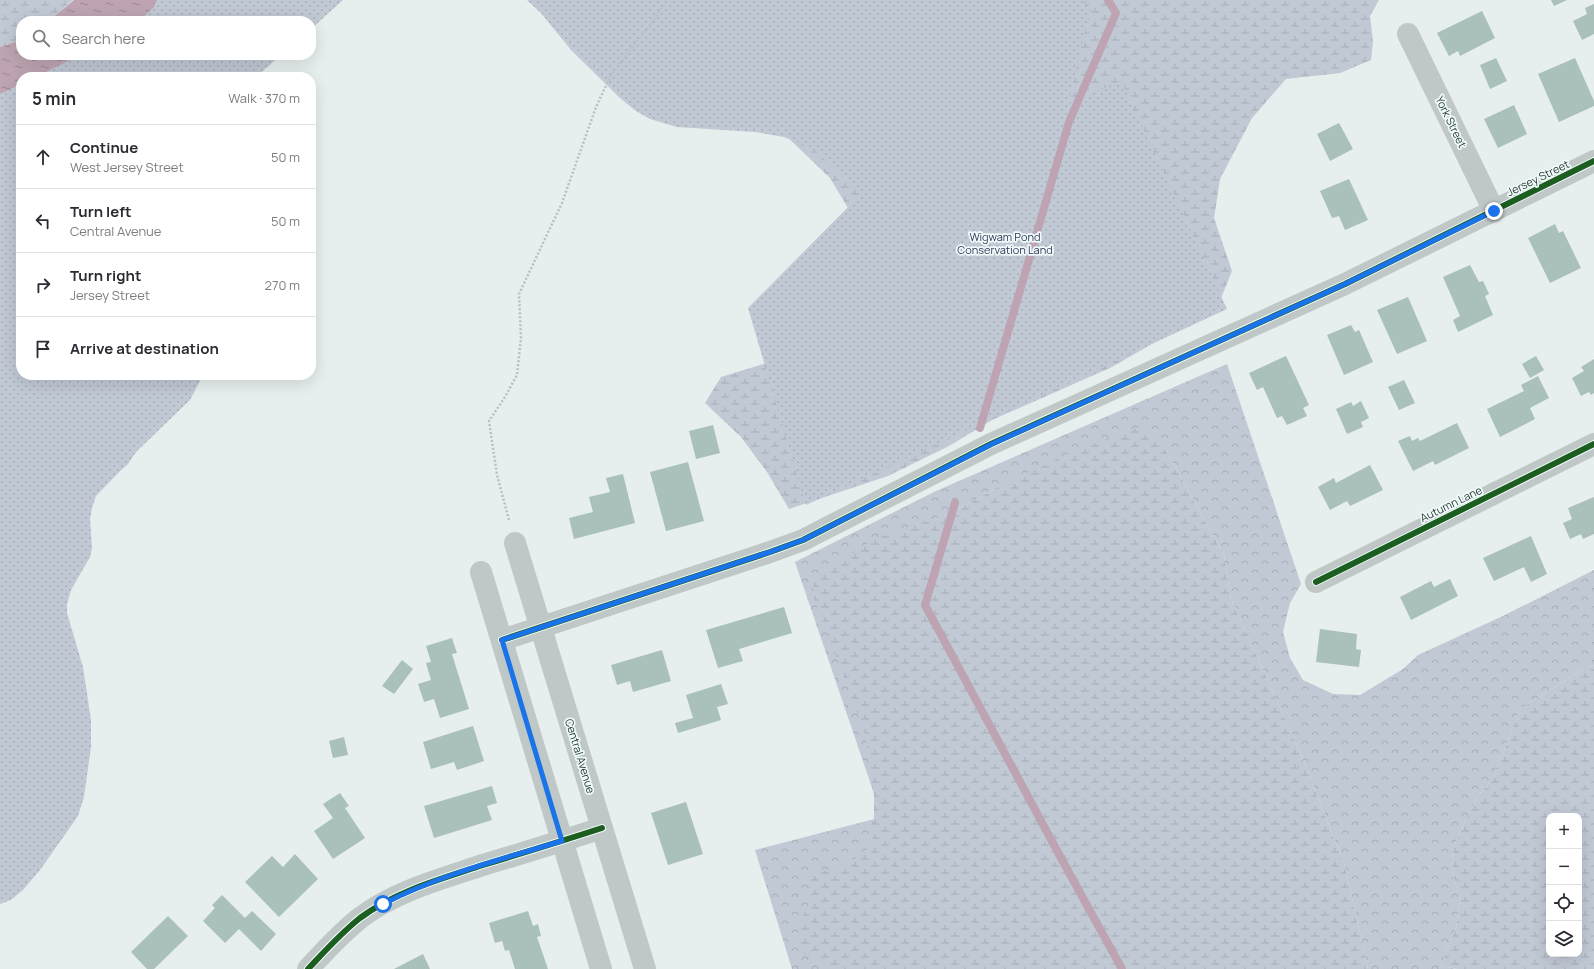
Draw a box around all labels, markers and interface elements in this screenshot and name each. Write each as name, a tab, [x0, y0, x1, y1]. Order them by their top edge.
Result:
search box	[16, 16, 316, 60]
icon: search	[30, 27, 52, 49]
text: Search here	[62, 28, 145, 49]
text: 5 min	[32, 87, 76, 110]
text: Walk · 370 m	[228, 89, 300, 107]
street label: York Street	[1433, 93, 1470, 150]
text: Continue	[70, 137, 138, 158]
icon: ahead	[32, 146, 54, 168]
text: 50 m	[271, 148, 300, 166]
street label: Jersey Street	[1504, 156, 1571, 199]
text: West Jersey Street	[70, 158, 184, 176]
text: Turn left	[70, 201, 132, 222]
route end	[1485, 202, 1503, 220]
icon: left	[32, 210, 54, 232]
text: 50 m	[271, 212, 300, 230]
text: Central Avenue	[70, 222, 161, 240]
park label: Wigwam Pond Conservation Land	[957, 229, 1053, 257]
text: Turn right	[70, 265, 141, 286]
icon: right	[32, 274, 54, 296]
text: 270 m	[265, 276, 300, 294]
text: Jersey Street	[70, 286, 150, 304]
icon: arrive	[32, 338, 54, 360]
text: Arrive at destination	[70, 338, 219, 359]
street label: Autumn Lane	[1417, 482, 1485, 525]
street label: Central Avenue	[562, 717, 599, 796]
map controls	[1546, 813, 1582, 957]
button: +	[1546, 813, 1582, 849]
button: −	[1546, 849, 1582, 885]
button: locate	[1546, 885, 1582, 921]
route start	[374, 895, 392, 913]
button: layers	[1546, 921, 1582, 957]

